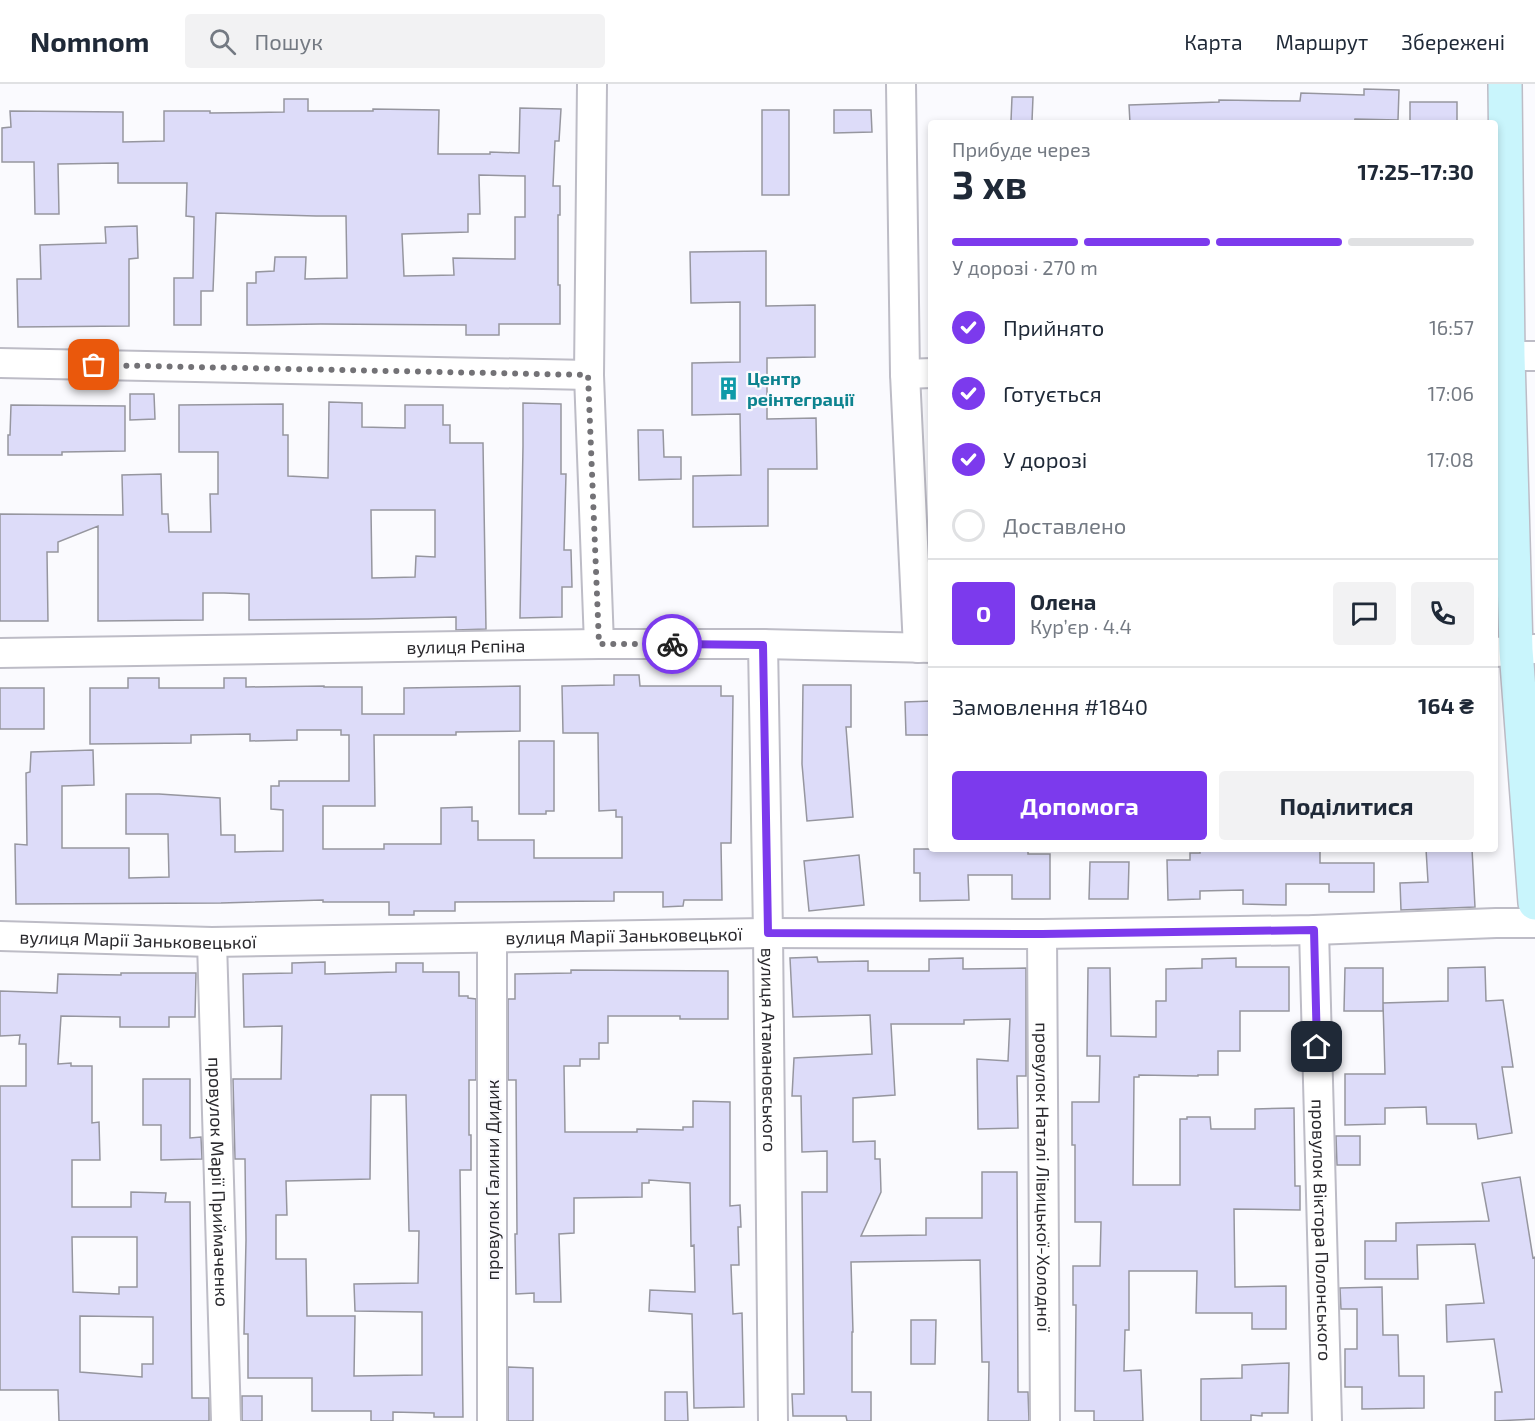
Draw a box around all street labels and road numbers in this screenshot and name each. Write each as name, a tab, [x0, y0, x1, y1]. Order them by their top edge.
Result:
street label: вулиця Рєпіна	[406, 634, 526, 658]
street label: вулиця Марії Заньковецької	[505, 922, 743, 948]
street label: вулиця Марії Заньковецької	[19, 926, 257, 953]
street label: вулиця Атамановського	[757, 948, 781, 1152]
street label: провулок Наталі Лівицької-Холодної	[1032, 1022, 1055, 1332]
street label: провулок Марії Приймаченко	[204, 1057, 234, 1307]
street label: провулок Галини Дидик	[481, 1079, 503, 1280]
street label: провулок Віктора Полонського	[1307, 1098, 1336, 1361]

